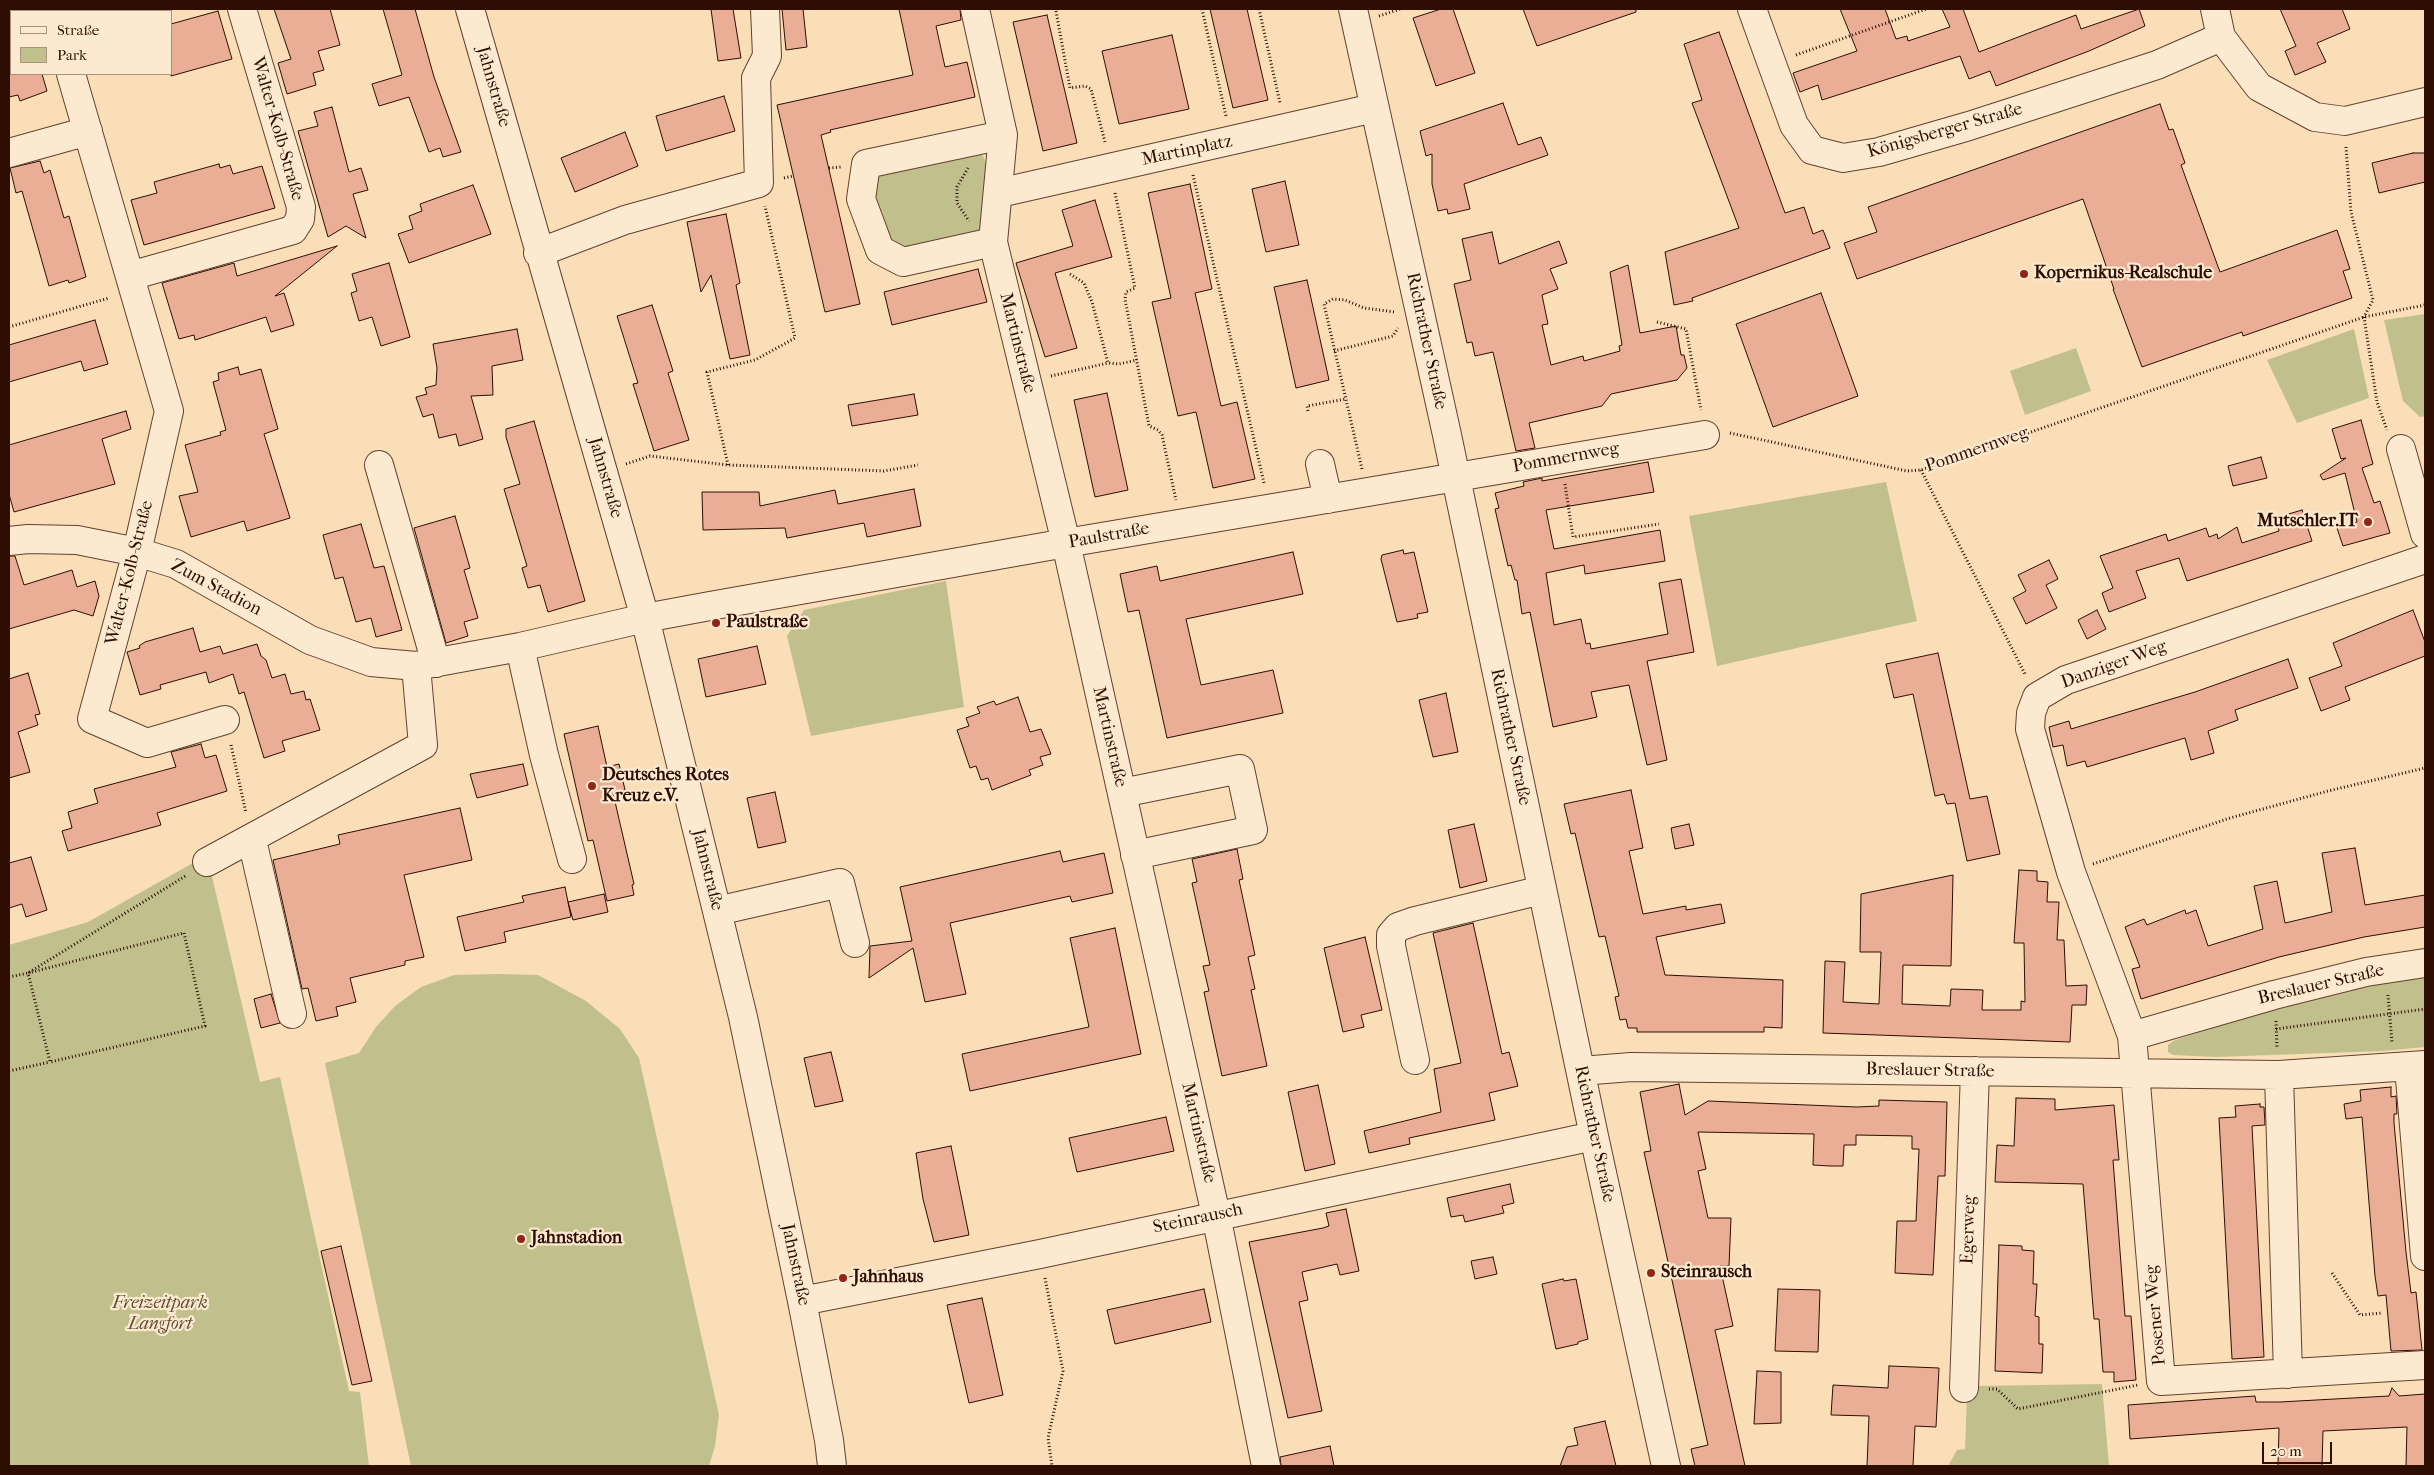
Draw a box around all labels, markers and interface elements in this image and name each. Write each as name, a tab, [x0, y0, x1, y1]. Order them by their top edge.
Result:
legend	[10, 10, 172, 75]
text: Straße	[57, 21, 99, 39]
street label: Jahnstraße	[471, 44, 515, 130]
text: Park	[57, 46, 87, 64]
street label: Walter-Kolb-Straße	[246, 55, 308, 203]
street label: Königsberger Straße	[1865, 99, 2025, 163]
street label: Martinplatz	[1140, 131, 1234, 171]
place label: Kopernikus-Realschule	[2034, 263, 2212, 285]
marker: Kopernikus-Realschule	[2018, 268, 2030, 280]
street label: Richrather Straße	[1401, 271, 1451, 411]
street label: Martinstraße	[994, 291, 1040, 395]
street label: Pommernweg	[1923, 422, 2031, 478]
street label: Jahnstraße	[583, 435, 627, 521]
street label: Pommernweg	[1511, 438, 1621, 478]
street label: Walter-Kolb-Straße	[102, 498, 158, 648]
place label: Mutschler.IT	[2257, 511, 2358, 533]
marker: Mutschler.IT	[2362, 516, 2374, 528]
street label: Paulstraße	[1067, 518, 1151, 554]
street label: Zum Stadion	[167, 555, 265, 621]
place label: Paulstraße	[726, 612, 808, 634]
marker: Paulstraße	[710, 617, 722, 629]
street label: Danziger Weg	[2058, 636, 2170, 694]
street label: Richrather Straße	[1485, 667, 1535, 807]
street label: Martinstraße	[1087, 685, 1131, 789]
place label: Deutsches Rotes Kreuz e.V.	[602, 765, 729, 808]
marker: Deutsches Rotes Kreuz e.V.	[586, 780, 598, 792]
street label: Jahnstraße	[686, 827, 728, 913]
street label: Breslauer Straße	[2256, 960, 2386, 1010]
street label: Breslauer Straße	[1865, 1059, 1995, 1083]
street label: Richrather Straße	[1569, 1064, 1619, 1204]
street label: Martinstraße	[1176, 1081, 1220, 1185]
street label: Egerweg	[1957, 1195, 1981, 1265]
street label: Steinrausch	[1151, 1199, 1245, 1239]
street label: Jahnstraße	[776, 1222, 814, 1308]
place label: Jahnstadion	[531, 1228, 622, 1250]
marker: Jahnstadion	[515, 1233, 527, 1245]
place label: Steinrausch	[1661, 1262, 1752, 1284]
street label: Posener Weg	[2141, 1264, 2171, 1366]
place label: Jahnhaus	[853, 1267, 923, 1289]
marker: Steinrausch	[1645, 1267, 1657, 1279]
marker: Jahnhaus	[837, 1272, 849, 1284]
park label: Freizeitpark Langfort	[112, 1293, 208, 1336]
scale bar	[2264, 1432, 2334, 1464]
text: 20 m	[2270, 1442, 2302, 1460]

